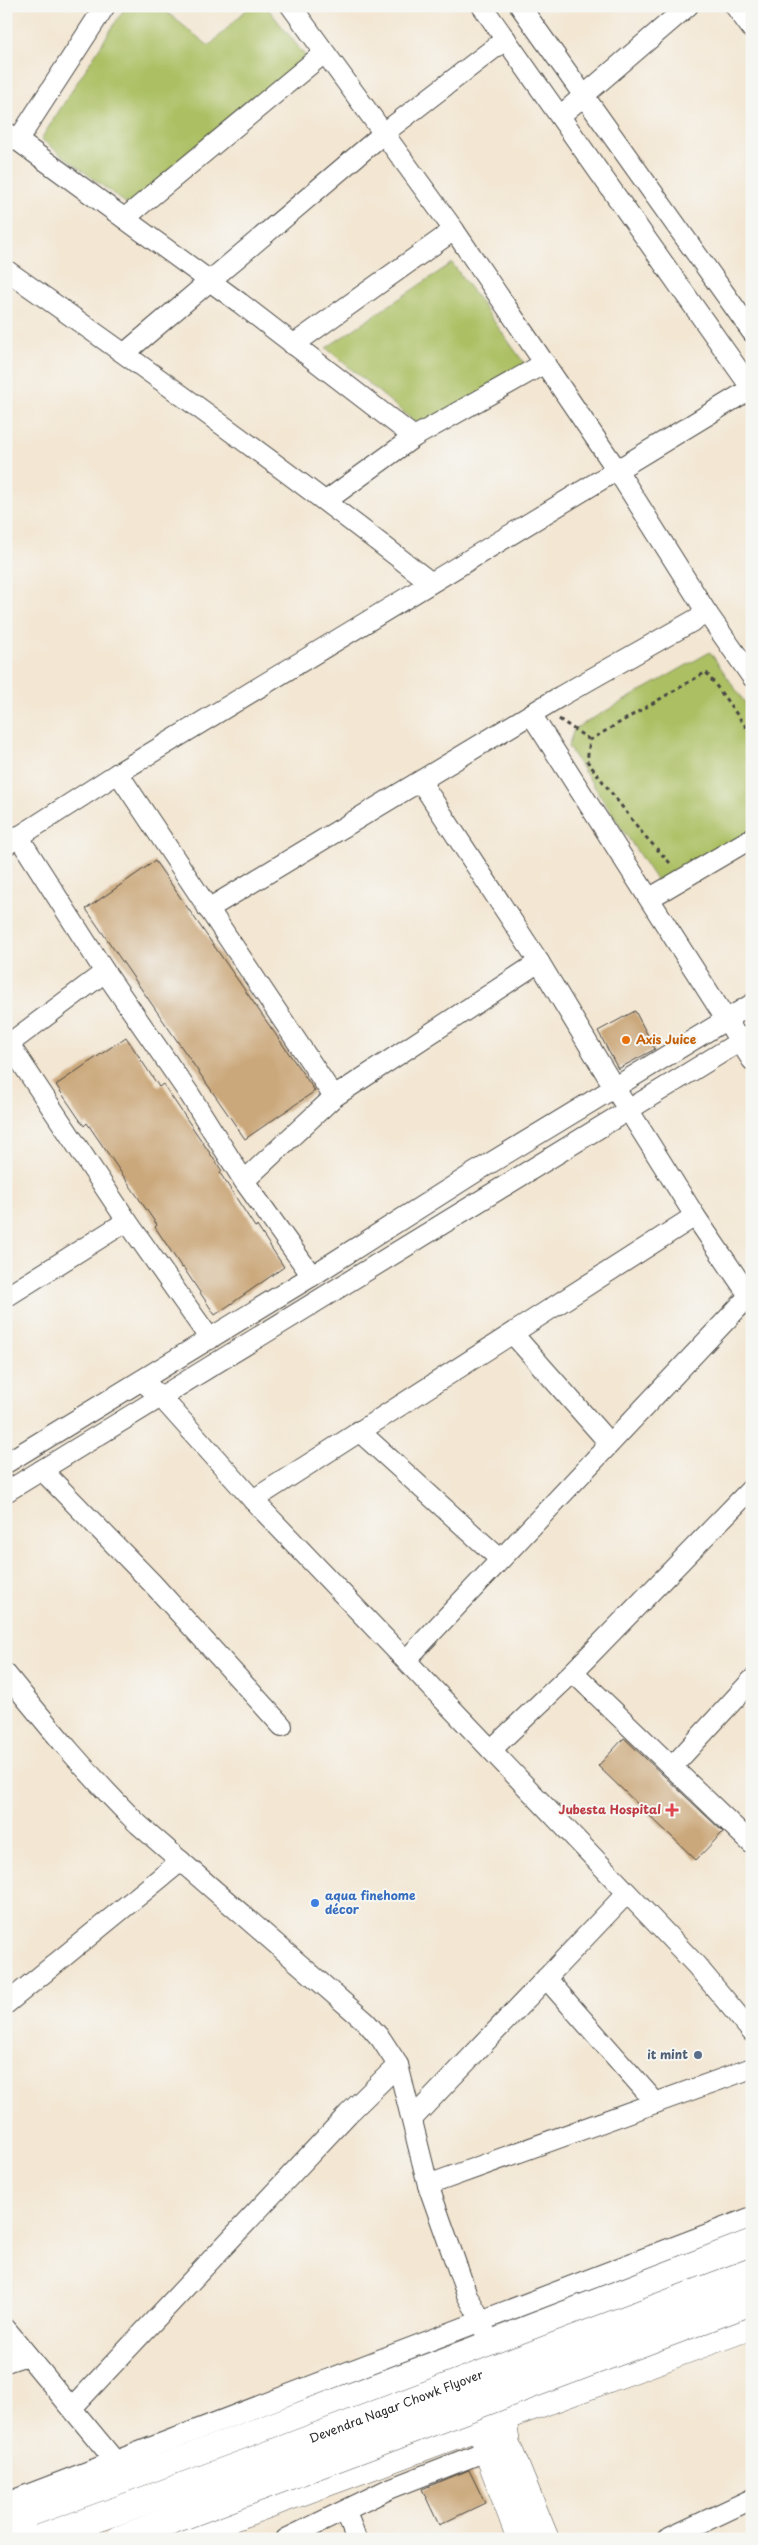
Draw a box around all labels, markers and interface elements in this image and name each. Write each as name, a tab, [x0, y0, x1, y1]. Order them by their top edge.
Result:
place label: Axis Juice	[636, 1030, 697, 1048]
marker: Axis Juice	[620, 1034, 632, 1046]
place label: Jubesta Hospital	[559, 1800, 661, 1818]
marker: Jubesta Hospital	[665, 1803, 679, 1817]
place label: aqua finehome décor	[325, 1886, 416, 1918]
marker: aqua finehome décor	[309, 1897, 321, 1909]
place label: it mint	[647, 2045, 688, 2063]
marker: it mint	[692, 2049, 704, 2061]
street label: Devendra Nagar Chowk Flyover	[306, 2365, 486, 2447]

